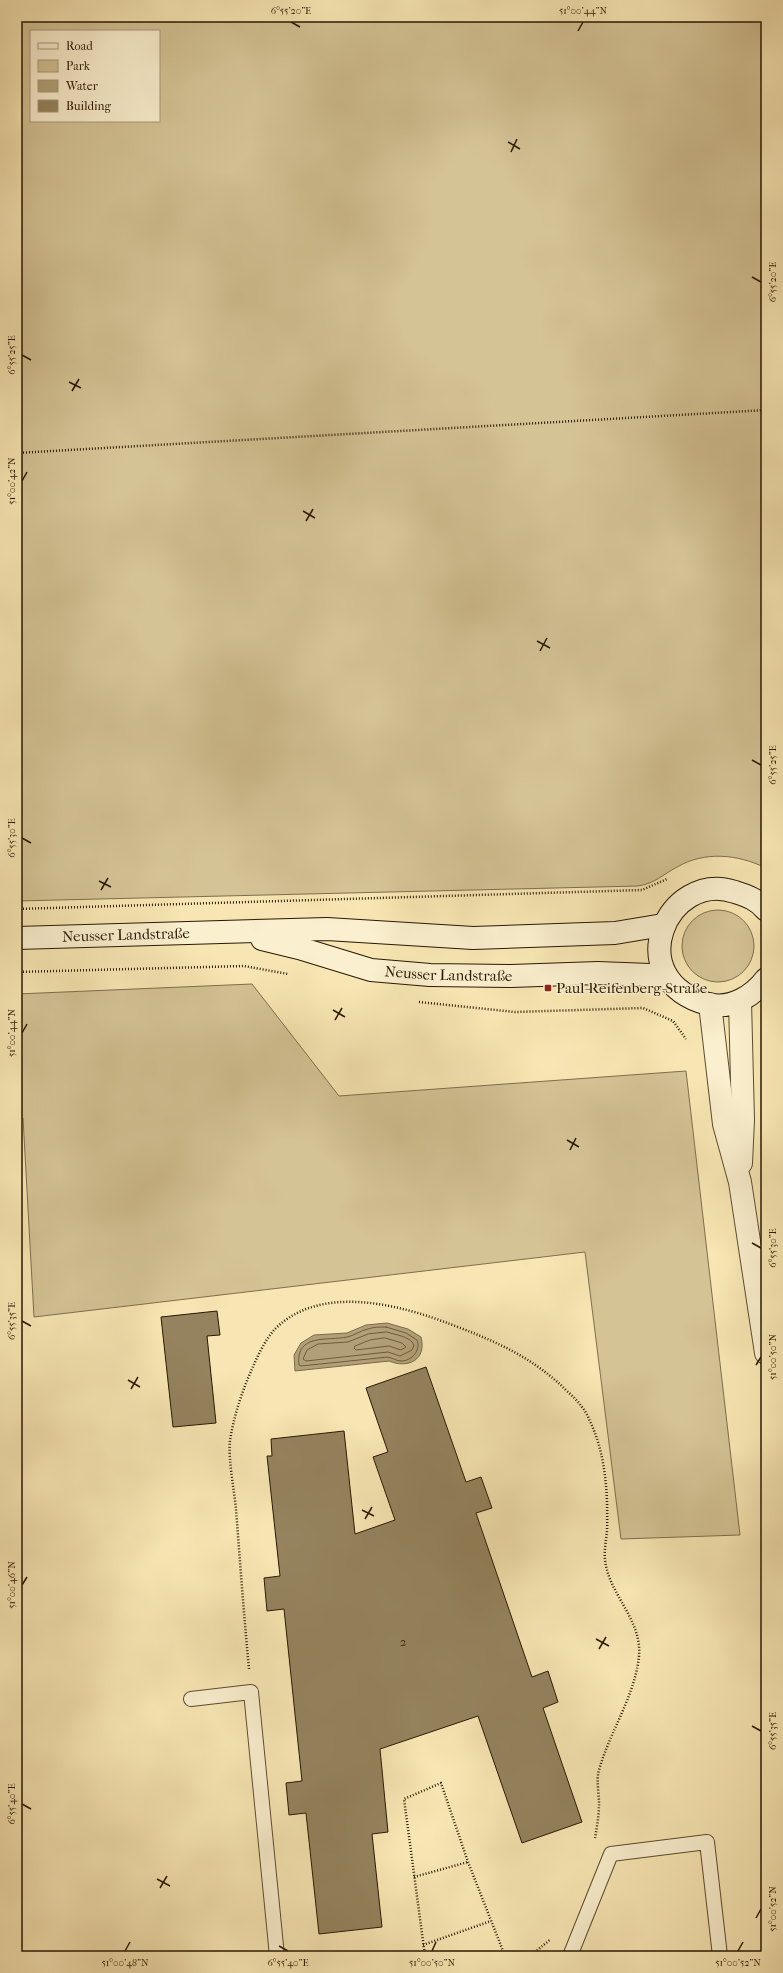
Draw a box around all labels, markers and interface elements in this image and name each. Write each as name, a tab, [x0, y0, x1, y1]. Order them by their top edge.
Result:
text: 6°55'20"E	[271, 5, 311, 17]
text: 51°00'44"N	[559, 5, 607, 17]
legend	[30, 30, 160, 122]
text: Road	[66, 39, 93, 53]
text: Park	[66, 59, 91, 73]
text: Water	[65, 79, 99, 93]
text: Building	[66, 99, 111, 113]
text: 6°55'20"E	[767, 262, 779, 302]
text: 6°55'25"E	[6, 335, 18, 375]
text: 51°00'42"N	[6, 457, 18, 505]
text: 6°55'25"E	[767, 745, 779, 785]
text: 6°55'30"E	[6, 818, 18, 858]
street label: Neusser Landstraße	[62, 924, 191, 946]
street label: Neusser Landstraße	[384, 962, 513, 985]
place label: Paul-Reifenberg-Straße	[556, 979, 708, 997]
marker: Paul-Reifenberg-Straße	[543, 983, 553, 993]
text: 51°00'44"N	[6, 1009, 18, 1057]
text: 6°55'30"E	[767, 1228, 779, 1268]
text: 6°55'35"E	[6, 1302, 18, 1340]
text: 51°00'50"N	[767, 1334, 779, 1380]
text: 51°00'46"N	[6, 1561, 18, 1609]
house number: 2	[400, 1634, 407, 1649]
text: 6°55'35"E	[767, 1712, 779, 1750]
text: 6°55'40"E	[6, 1783, 18, 1825]
text: 51°00'52"N	[767, 1886, 779, 1932]
text: 51°00'48"N	[101, 1957, 149, 1969]
text: 6°55'40"E	[267, 1957, 309, 1969]
text: 51°00'50"N	[409, 1957, 455, 1969]
text: 51°00'52"N	[715, 1957, 761, 1969]

